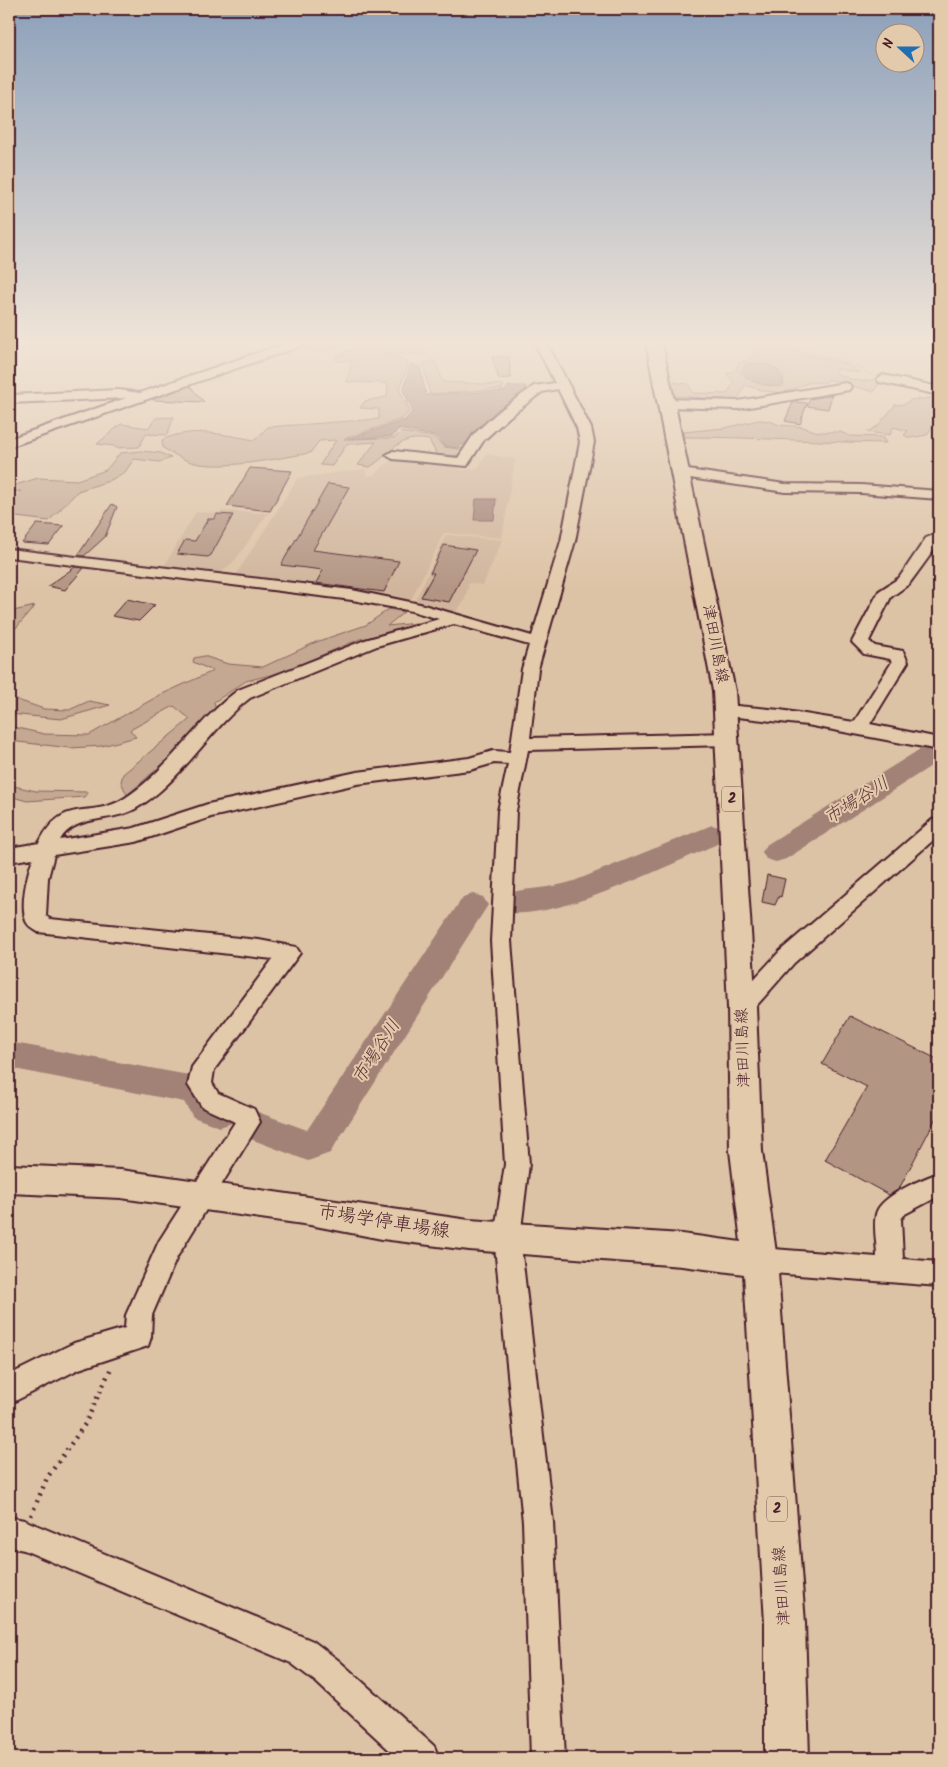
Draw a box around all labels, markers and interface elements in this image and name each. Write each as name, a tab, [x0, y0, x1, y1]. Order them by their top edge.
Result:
north arrow	[876, 22, 926, 72]
text: N	[877, 35, 901, 52]
street label: 津田川島線	[695, 602, 735, 686]
water label: 市場谷川	[819, 770, 895, 832]
road number: 2	[722, 786, 742, 812]
street label: 津田川島線	[729, 1008, 757, 1088]
water label: 市場谷川	[345, 1014, 409, 1090]
street label: 市場学停車場線	[316, 1197, 452, 1247]
road number: 2	[767, 1496, 787, 1522]
street label: 津田川島線	[767, 1545, 797, 1627]

